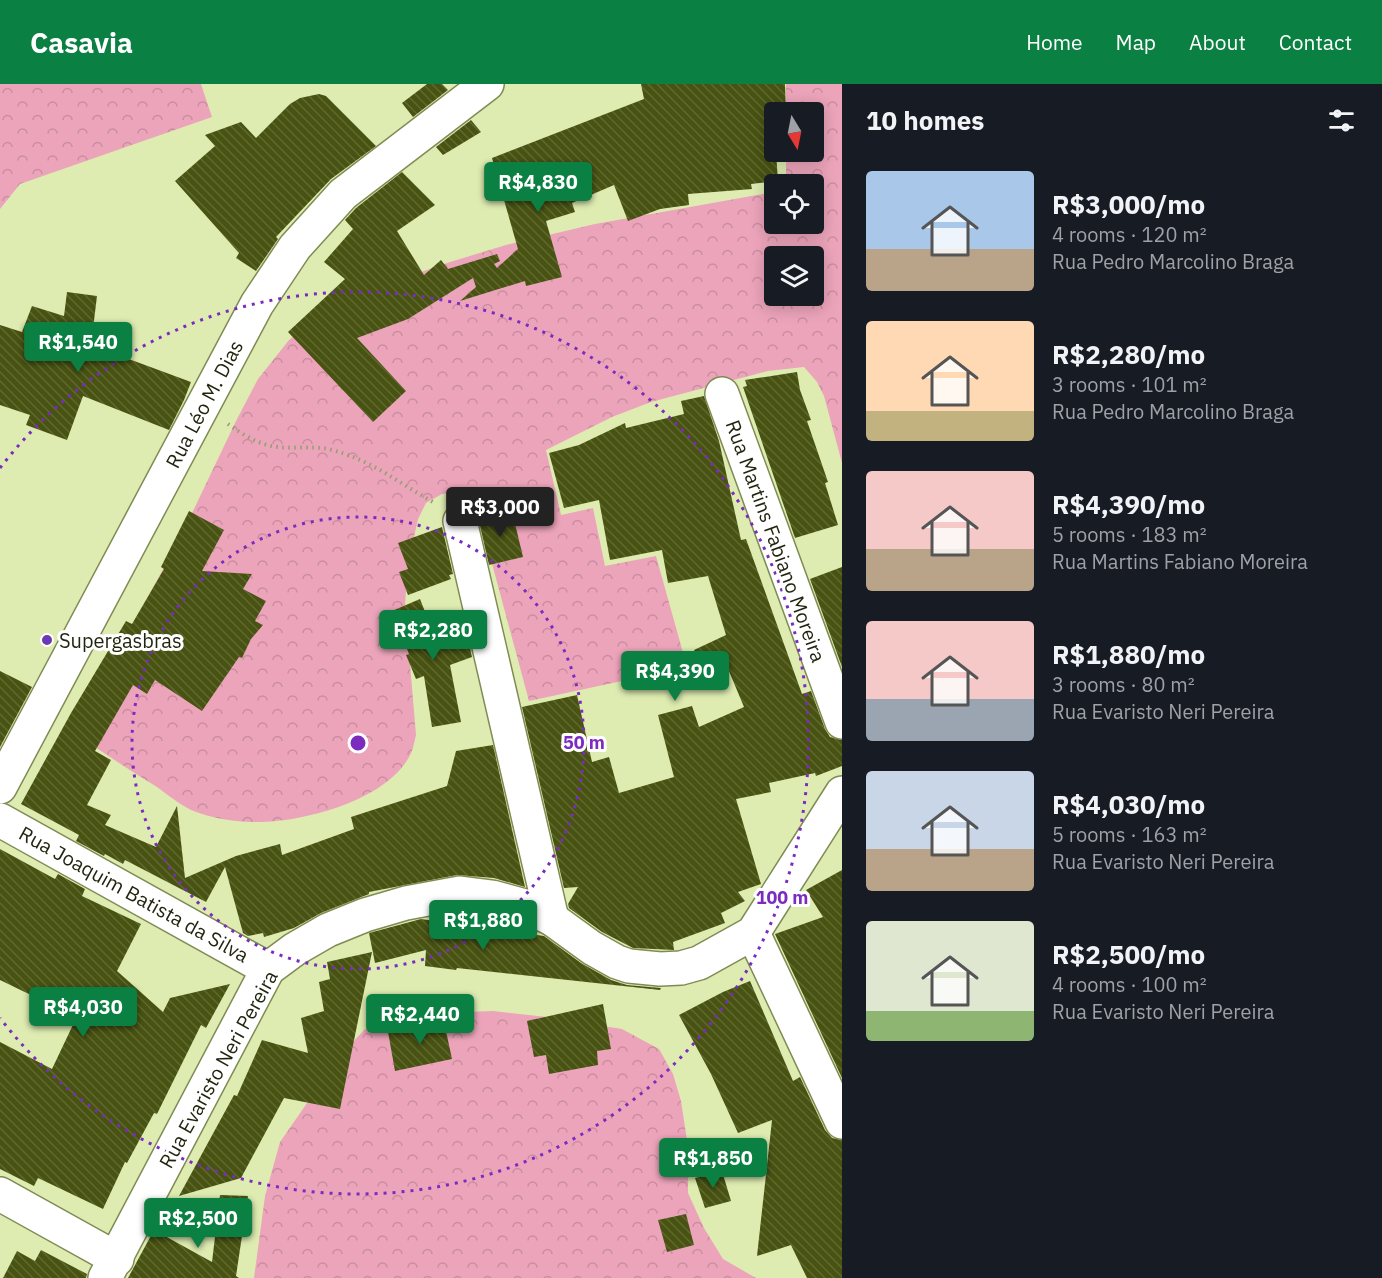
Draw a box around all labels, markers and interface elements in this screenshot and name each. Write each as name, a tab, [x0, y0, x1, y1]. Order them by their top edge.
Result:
text: Casavia	[30, 24, 133, 61]
text: Home	[1026, 28, 1083, 56]
text: Map	[1116, 28, 1156, 56]
text: About	[1189, 28, 1246, 56]
text: Contact	[1279, 28, 1352, 56]
north arrow	[764, 102, 824, 162]
map controls	[764, 102, 824, 306]
text: 10 homes	[866, 103, 984, 137]
icon: filters	[1325, 104, 1358, 137]
pin: R$4,830	[483, 162, 593, 213]
text: R$4,830	[498, 168, 578, 195]
button: locate	[764, 174, 824, 234]
text: R$3,000/mo	[1052, 187, 1205, 221]
icon: home	[914, 195, 986, 267]
text: 4 rooms · 120 m²	[1052, 221, 1207, 248]
button: layers	[764, 246, 824, 306]
text: Rua Pedro Marcolino Braga	[1052, 248, 1294, 275]
pin: R$1,540	[23, 322, 133, 373]
text: R$1,540	[38, 328, 118, 355]
street label: Rua Léo M. Dias	[159, 335, 249, 473]
text: R$2,280/mo	[1052, 337, 1205, 371]
icon: home	[914, 345, 986, 417]
text: 3 rooms · 101 m²	[1052, 371, 1207, 398]
text: Rua Pedro Marcolino Braga	[1052, 398, 1294, 425]
street label: Rua Martins Fabiano Moreira	[720, 416, 833, 666]
pin: R$3,000	[445, 487, 555, 538]
text: R$4,390/mo	[1052, 487, 1205, 521]
text: R$3,000	[460, 493, 540, 520]
icon: home	[914, 495, 986, 567]
text: 5 rooms · 183 m²	[1052, 521, 1207, 548]
text: Rua Martins Fabiano Moreira	[1052, 548, 1308, 575]
pin: R$2,280	[378, 610, 488, 661]
text: R$2,280	[393, 616, 473, 643]
place label: Supergasbras	[59, 627, 182, 654]
marker: Supergasbras	[40, 633, 54, 647]
text: R$1,880/mo	[1052, 637, 1205, 671]
icon: home	[914, 645, 986, 717]
pin: R$4,390	[620, 651, 730, 702]
text: R$4,390	[635, 657, 715, 684]
text: 3 rooms · 80 m²	[1052, 671, 1195, 698]
text: Rua Evaristo Neri Pereira	[1052, 698, 1274, 725]
text: 50 m	[563, 731, 605, 754]
centre of rings	[348, 733, 368, 753]
text: R$4,030/mo	[1052, 787, 1205, 821]
icon: home	[914, 795, 986, 867]
street label: Rua Joaquim Batista da Silva	[14, 819, 254, 969]
text: 5 rooms · 163 m²	[1052, 821, 1207, 848]
text: Rua Evaristo Neri Pereira	[1052, 848, 1274, 875]
text: 100 m	[756, 886, 808, 909]
pin: R$1,880	[428, 900, 538, 951]
text: R$1,880	[443, 906, 523, 933]
text: R$2,500/mo	[1052, 937, 1205, 971]
icon: home	[914, 945, 986, 1017]
street label: Rua Evaristo Neri Pereira	[152, 965, 284, 1173]
text: 4 rooms · 100 m²	[1052, 971, 1207, 998]
pin: R$4,030	[28, 987, 138, 1038]
text: R$4,030	[43, 993, 123, 1020]
pin: R$2,440	[365, 994, 475, 1045]
text: Rua Evaristo Neri Pereira	[1052, 998, 1274, 1025]
text: R$2,440	[380, 1000, 460, 1027]
pin: R$1,850	[658, 1138, 768, 1189]
text: R$1,850	[673, 1144, 753, 1171]
pin: R$2,500	[143, 1198, 253, 1249]
text: R$2,500	[158, 1204, 238, 1231]

